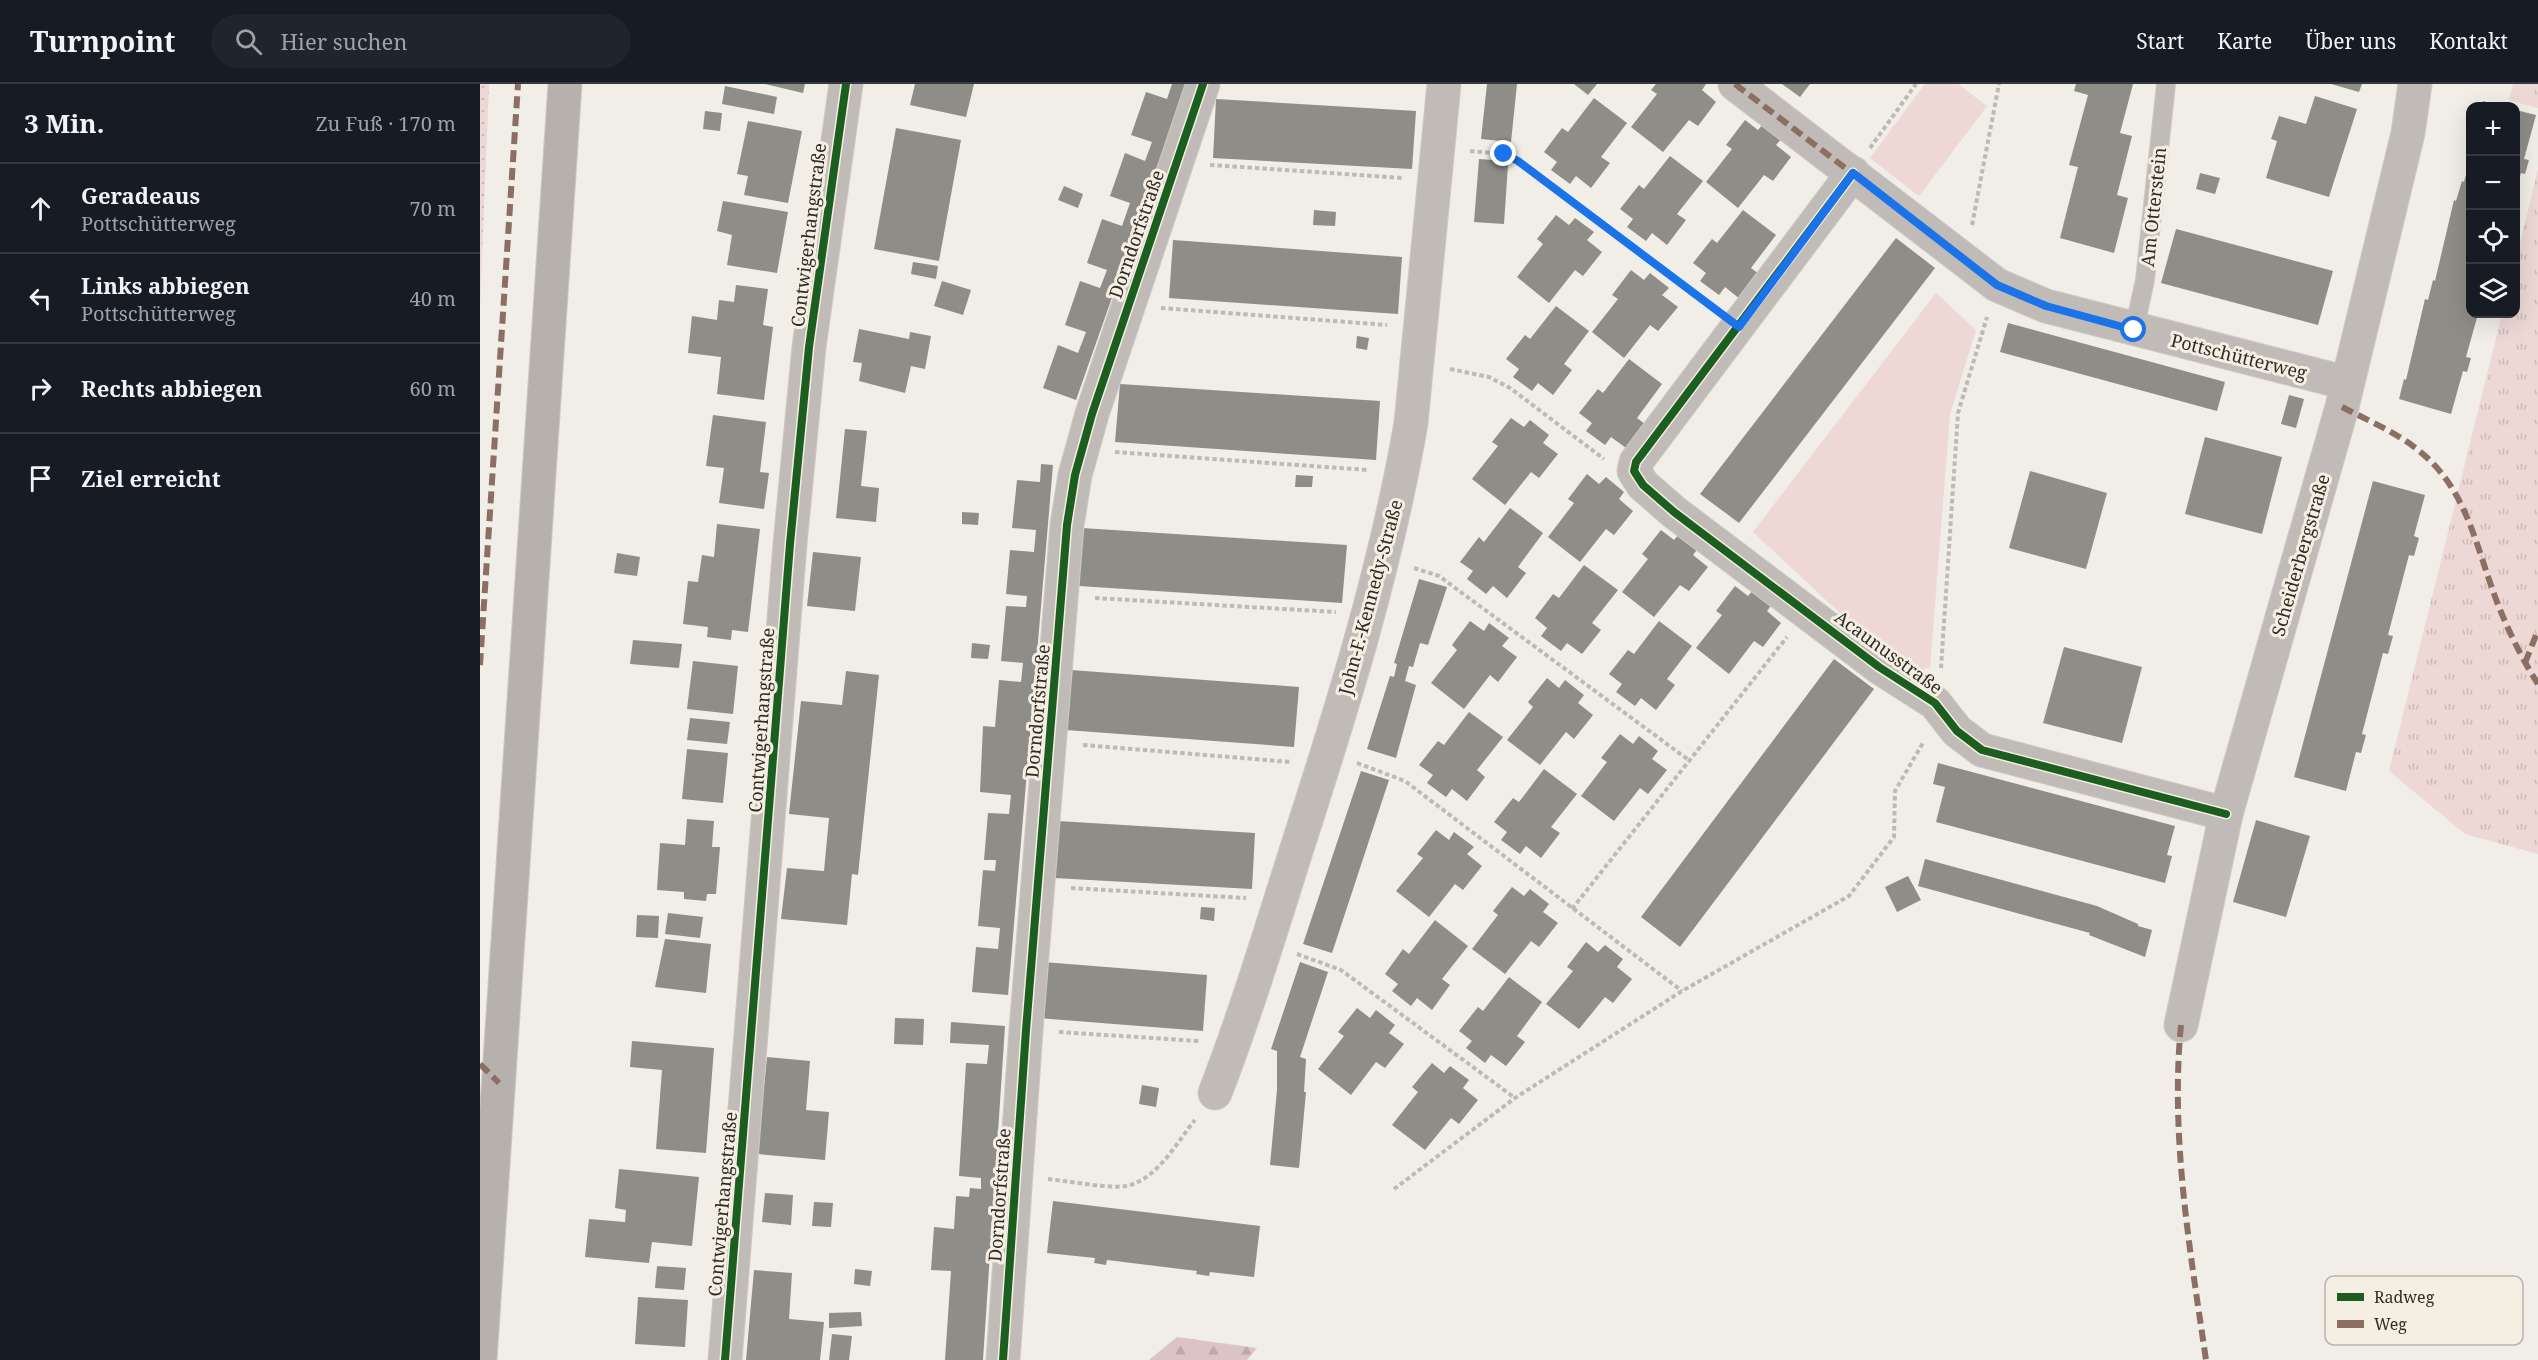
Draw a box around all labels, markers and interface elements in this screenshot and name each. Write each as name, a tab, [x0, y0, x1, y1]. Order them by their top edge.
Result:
search box	[211, 14, 631, 68]
text: Turnpoint	[30, 22, 175, 60]
icon: search	[232, 25, 265, 58]
text: Hier suchen	[280, 26, 407, 56]
text: Start	[2136, 27, 2184, 55]
text: Karte	[2217, 27, 2272, 55]
text: Über uns	[2305, 27, 2396, 55]
text: Kontakt	[2429, 27, 2508, 55]
map controls	[2466, 102, 2520, 318]
button: +	[2466, 102, 2520, 156]
text: 3 Min.	[24, 105, 104, 141]
text: Zu Fuß · 170 m	[316, 110, 456, 137]
route end	[1490, 140, 1516, 166]
street label: Contwigerhangstraße	[785, 142, 831, 328]
street label: Am Otterstein	[2135, 146, 2171, 268]
button: −	[2466, 156, 2520, 210]
street label: Dorndorfstraße	[1103, 167, 1169, 301]
text: Geradeaus	[81, 180, 200, 210]
icon: ahead	[24, 192, 57, 225]
text: 70 m	[410, 195, 456, 222]
text: Pottschütterweg	[81, 210, 236, 237]
button: locate	[2466, 210, 2520, 264]
button: layers	[2466, 264, 2520, 318]
text: Links abbiegen	[81, 270, 250, 300]
icon: left	[24, 282, 57, 315]
text: 40 m	[410, 285, 456, 312]
text: Pottschütterweg	[81, 300, 236, 327]
route start	[2120, 316, 2146, 342]
street label: Pottschütterweg	[2168, 327, 2310, 385]
icon: right	[24, 372, 57, 405]
text: Rechts abbiegen	[81, 373, 262, 403]
text: 60 m	[410, 375, 456, 402]
icon: arrive	[24, 462, 57, 495]
text: Ziel erreicht	[81, 463, 221, 493]
street label: Scheiderbergstraße	[2265, 471, 2335, 639]
street label: John-F.-Kennedy-Straße	[1332, 497, 1408, 698]
street label: Acaunusstraße	[1830, 605, 1948, 699]
street label: Contwigerhangstraße	[743, 627, 779, 813]
street label: Dorndorfstraße	[1019, 643, 1055, 779]
street label: Contwigerhangstraße	[702, 1111, 742, 1297]
street label: Dorndorfstraße	[982, 1127, 1016, 1263]
legend	[2325, 1276, 2523, 1345]
text: Radweg	[2374, 1286, 2435, 1308]
text: Weg	[2374, 1313, 2407, 1335]

